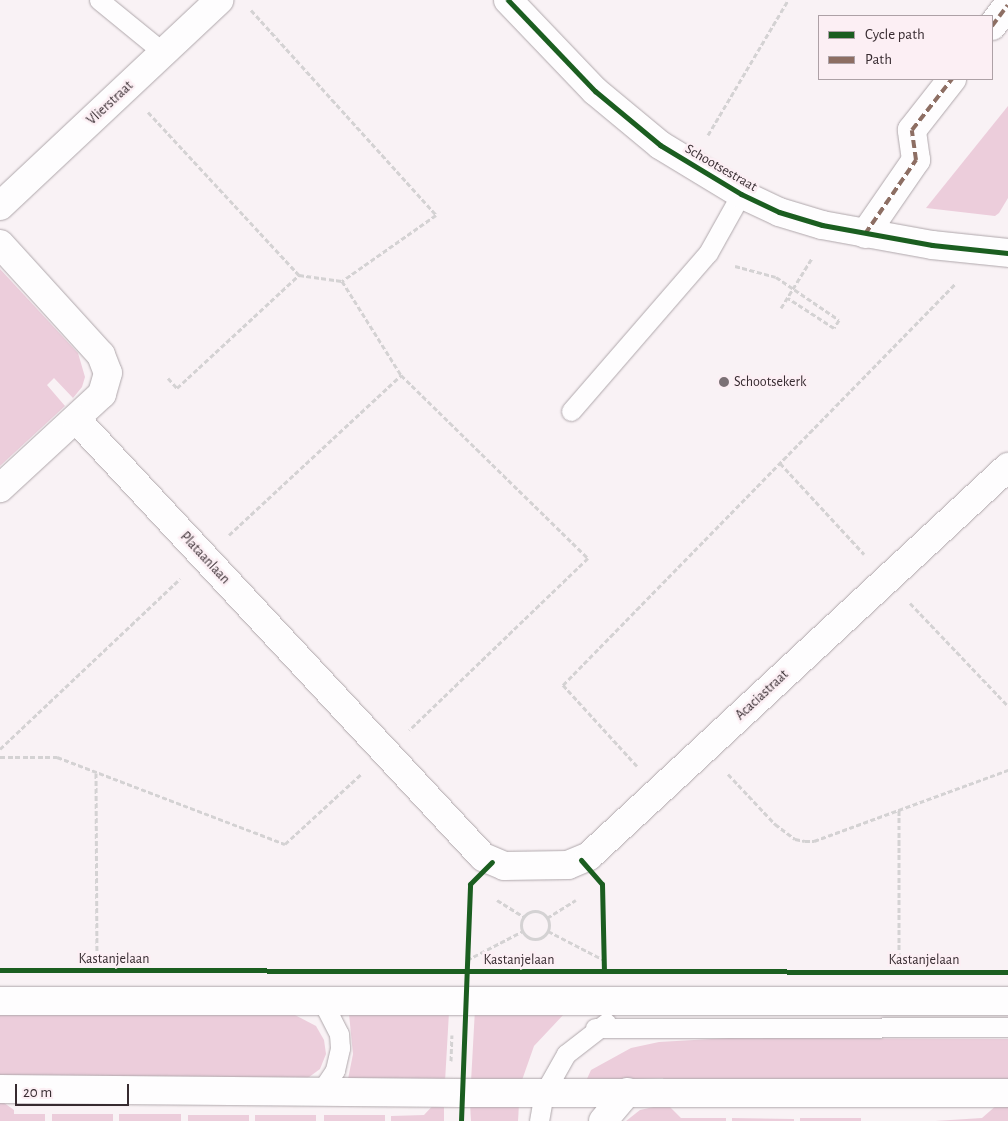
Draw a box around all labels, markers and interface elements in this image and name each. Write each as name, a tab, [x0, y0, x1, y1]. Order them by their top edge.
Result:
legend	[818, 15, 993, 80]
text: Cycle path	[865, 27, 925, 42]
text: Path	[865, 52, 892, 67]
street label: Vlierstraat	[83, 77, 137, 129]
street label: Schootsestraat	[682, 141, 760, 195]
place label: Schootsekerk	[734, 374, 806, 390]
marker: Schootsekerk	[718, 376, 730, 388]
street label: Plataanlaan	[177, 528, 233, 588]
street label: Acaciastraat	[732, 666, 792, 724]
street label: Kastanjelaan	[79, 951, 149, 967]
street label: Kastanjelaan	[484, 952, 554, 968]
street label: Kastanjelaan	[889, 952, 959, 968]
scale bar	[18, 1074, 131, 1106]
text: 20 m	[23, 1085, 52, 1100]

